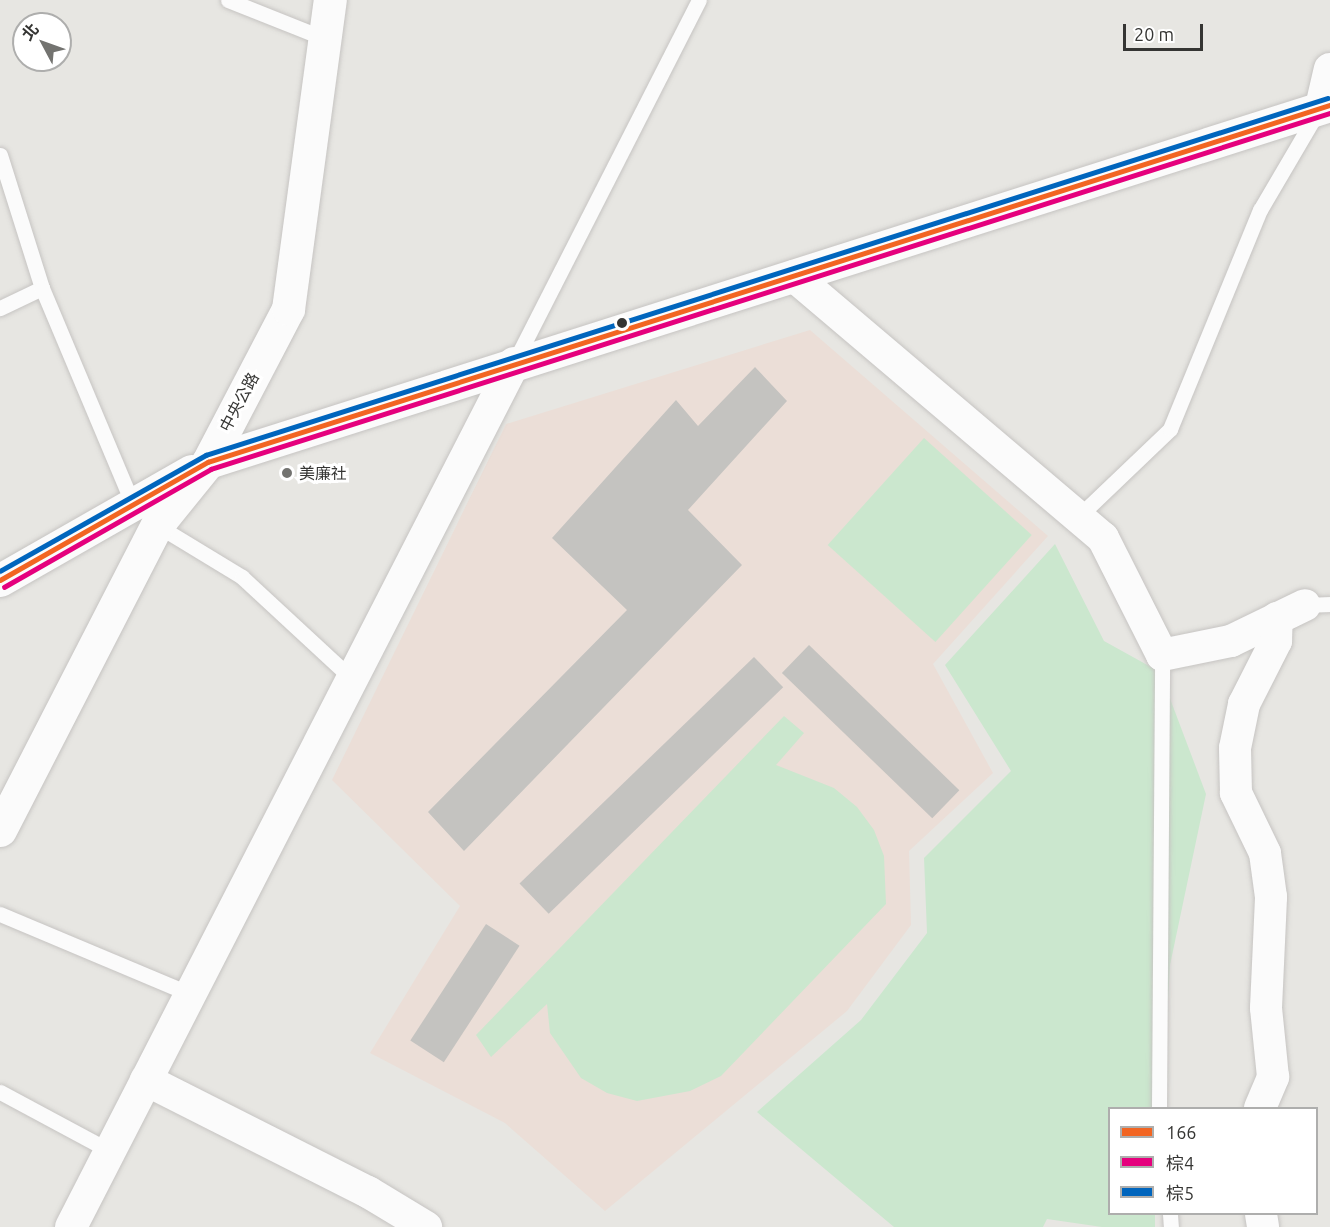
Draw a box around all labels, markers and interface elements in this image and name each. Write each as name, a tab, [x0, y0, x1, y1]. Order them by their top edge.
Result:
north arrow	[12, 12, 72, 72]
scale bar	[1126, 12, 1206, 50]
text: 北	[18, 20, 42, 43]
text: 20 m	[1134, 24, 1174, 44]
unlabelled marker	[616, 317, 628, 329]
street label: 中央公路	[216, 369, 262, 435]
place label: 美廉社	[299, 463, 347, 483]
marker: 美廉社	[280, 466, 294, 480]
legend	[1108, 1107, 1318, 1215]
text: 166	[1166, 1122, 1196, 1142]
text: 棕4	[1166, 1153, 1194, 1173]
text: 棕5	[1166, 1183, 1194, 1203]

